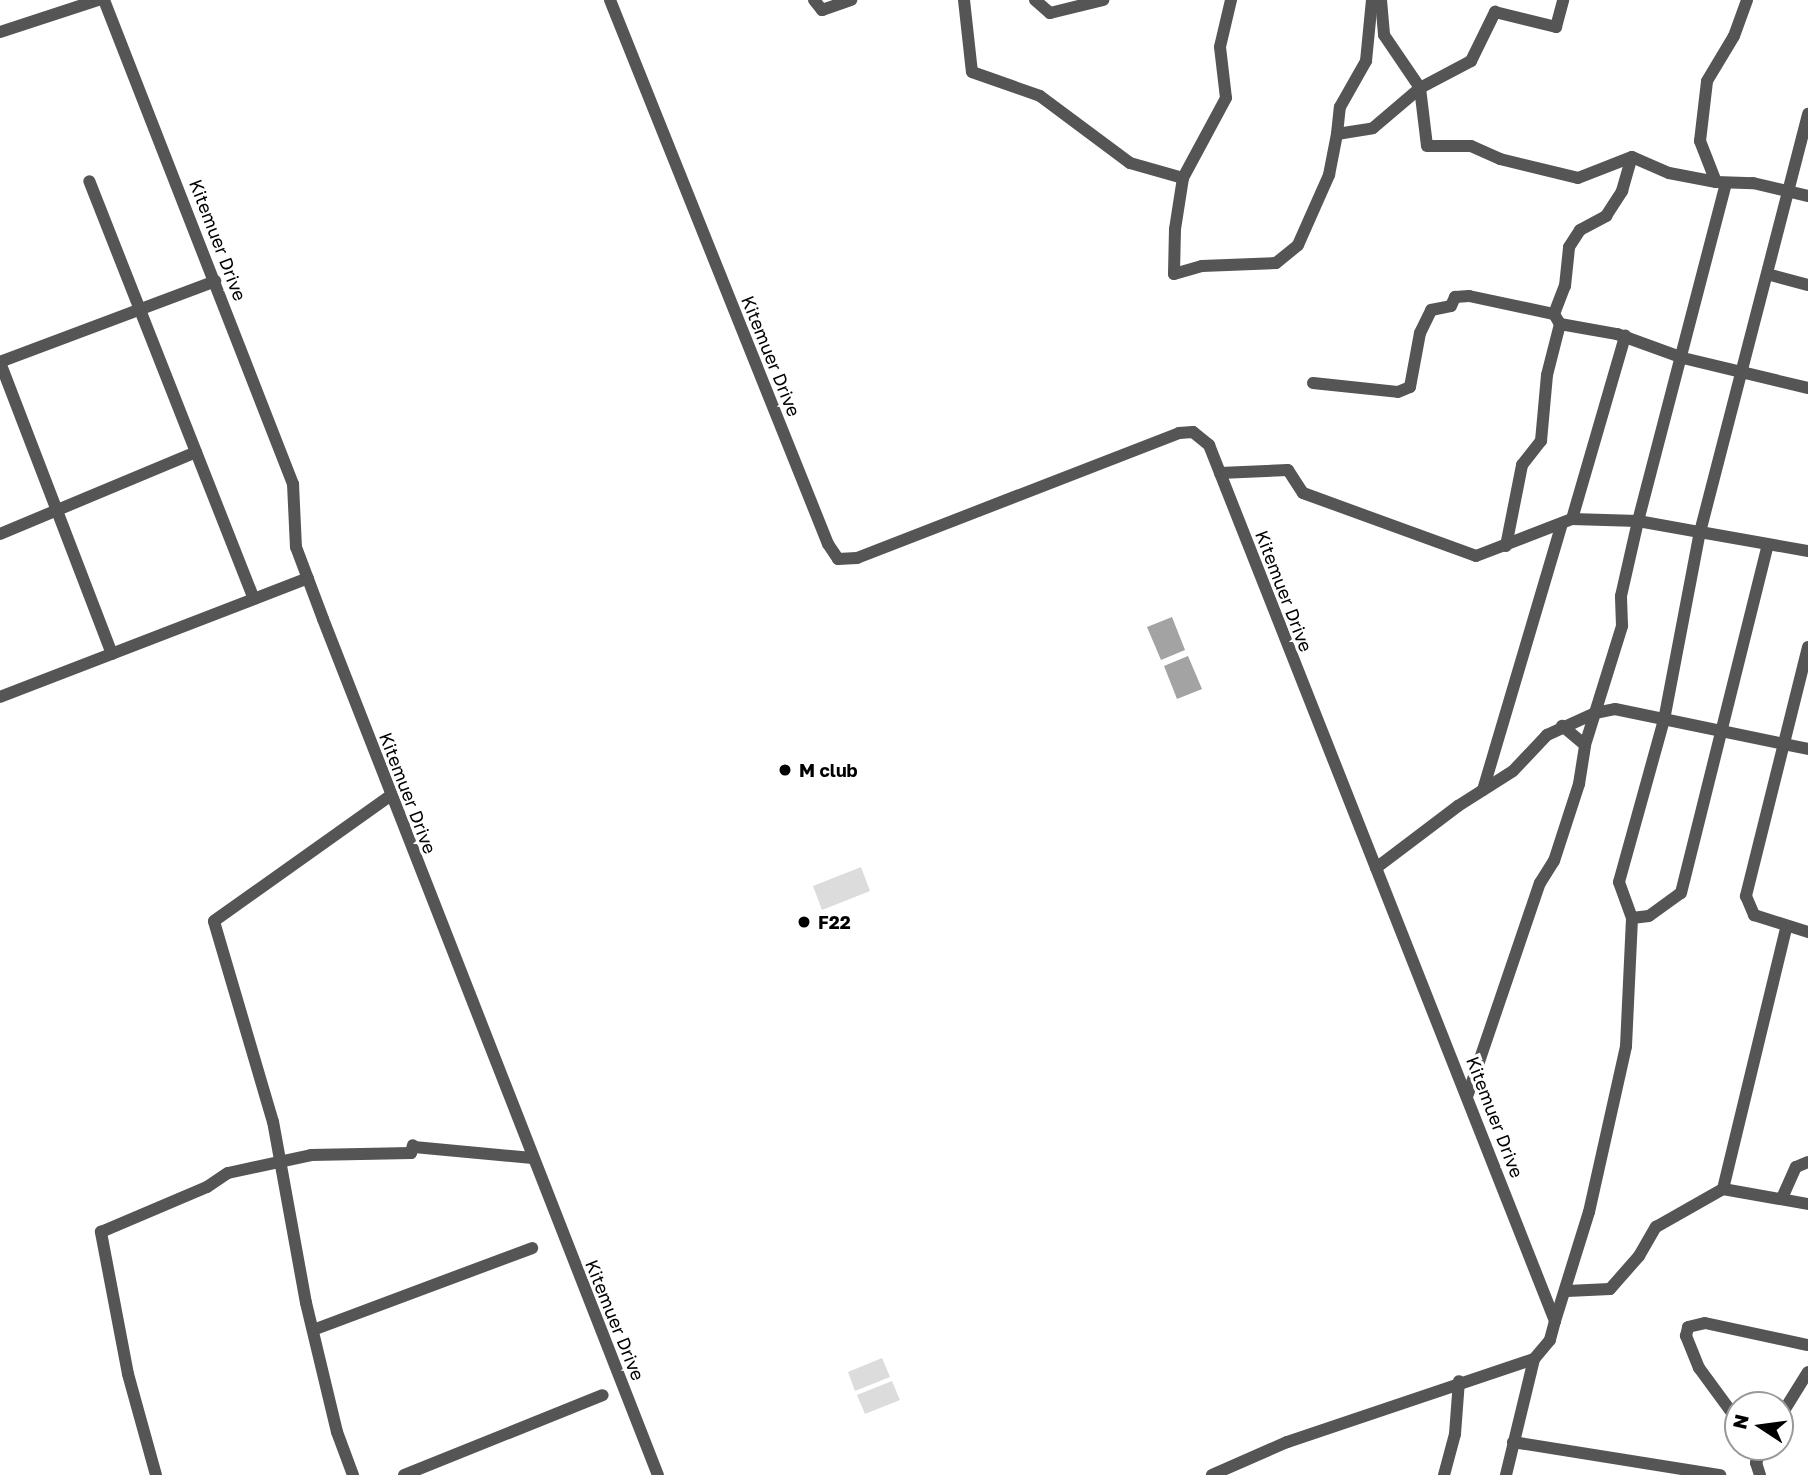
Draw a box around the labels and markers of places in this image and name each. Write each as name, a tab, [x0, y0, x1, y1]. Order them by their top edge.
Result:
place label: M club	[799, 759, 858, 781]
marker: M club	[777, 762, 793, 778]
place label: F22	[818, 911, 851, 933]
marker: F22	[796, 914, 812, 930]

